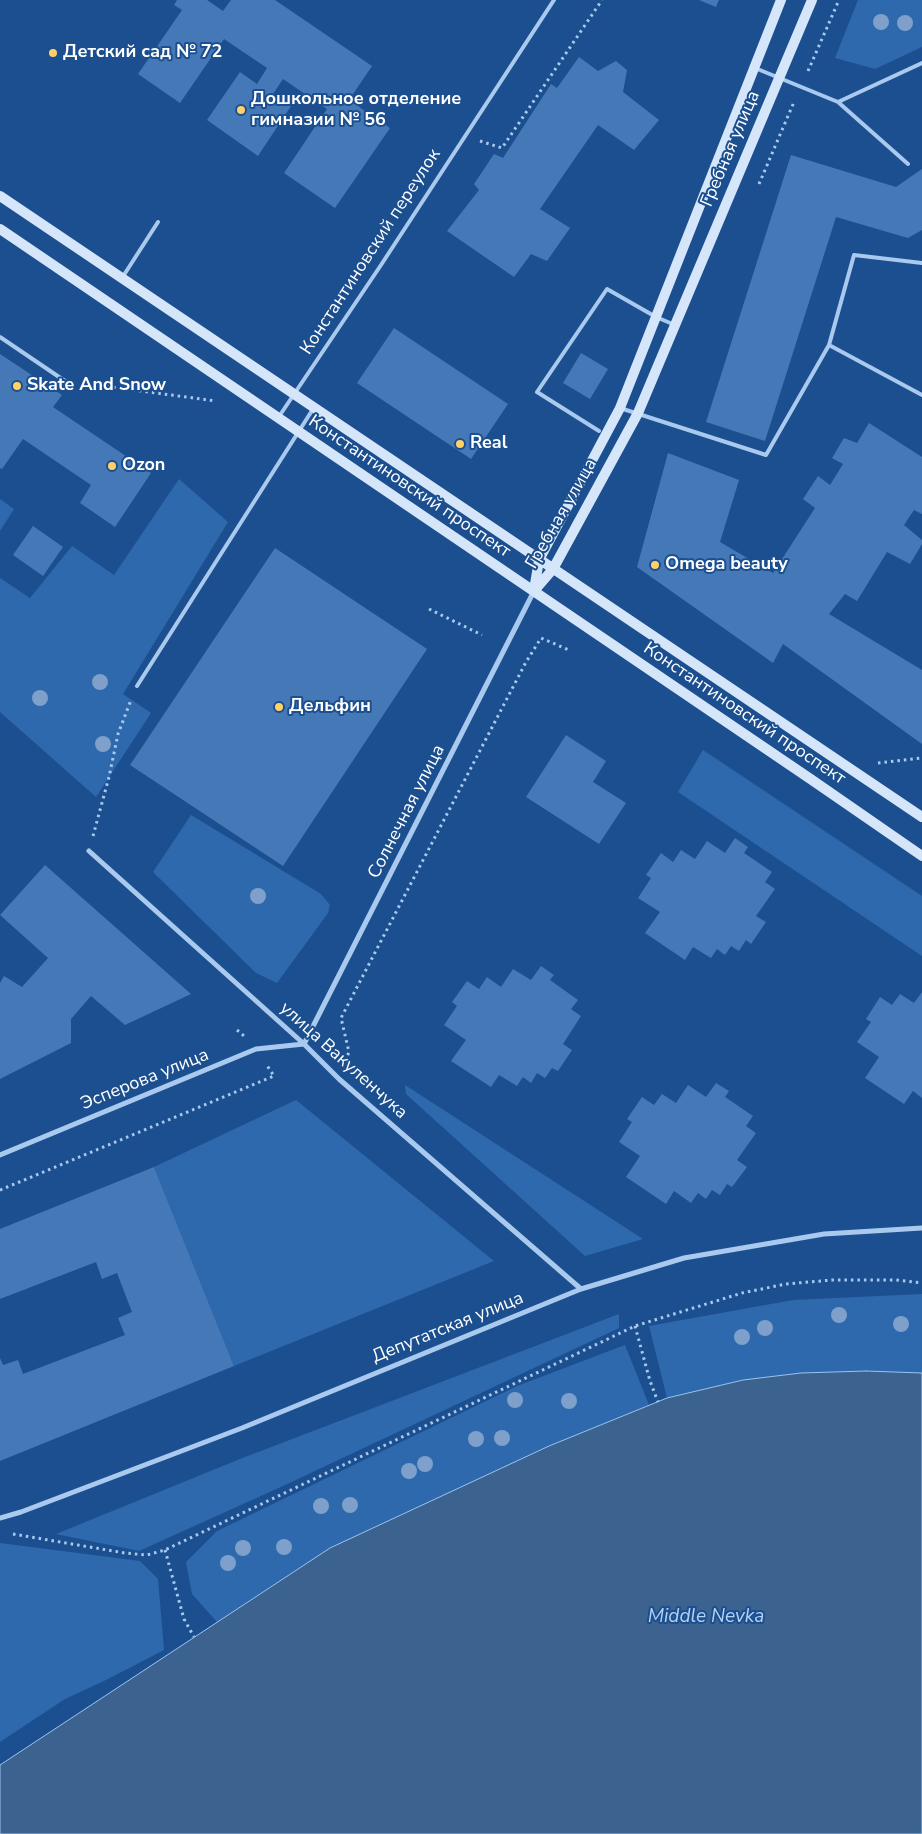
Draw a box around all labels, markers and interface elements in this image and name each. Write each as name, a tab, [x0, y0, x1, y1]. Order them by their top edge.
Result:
place label: Детский сад № 72	[63, 42, 222, 64]
marker: Детский сад № 72	[47, 47, 59, 59]
street label: Гребная улица	[697, 88, 765, 210]
place label: Дошкольное отделение гимназии № 56	[251, 89, 461, 132]
marker: Дошкольное отделение гимназии № 56	[235, 104, 247, 116]
street label: Константиновский переулок	[296, 145, 446, 359]
place label: Skate And Snow	[27, 375, 166, 397]
marker: Skate And Snow	[11, 380, 23, 392]
street label: Константиновский проспект	[304, 411, 514, 563]
place label: Real	[470, 433, 507, 455]
marker: Real	[454, 438, 466, 450]
place label: Ozon	[122, 455, 165, 477]
street label: Гребная улица	[522, 455, 602, 573]
marker: Ozon	[106, 460, 118, 472]
place label: Omega beauty	[665, 554, 788, 576]
marker: Omega beauty	[649, 559, 661, 571]
street label: Константиновский проспект	[639, 638, 849, 790]
place label: Дельфин	[289, 696, 371, 718]
marker: Дельфин	[273, 701, 285, 713]
street label: Солнечная улица	[364, 741, 450, 883]
street label: улица Вакуленчука	[275, 998, 411, 1124]
street label: Эсперова улица	[78, 1044, 212, 1116]
street label: Депутатская улица	[369, 1288, 527, 1368]
water label: Middle Nevka	[648, 1606, 764, 1628]

